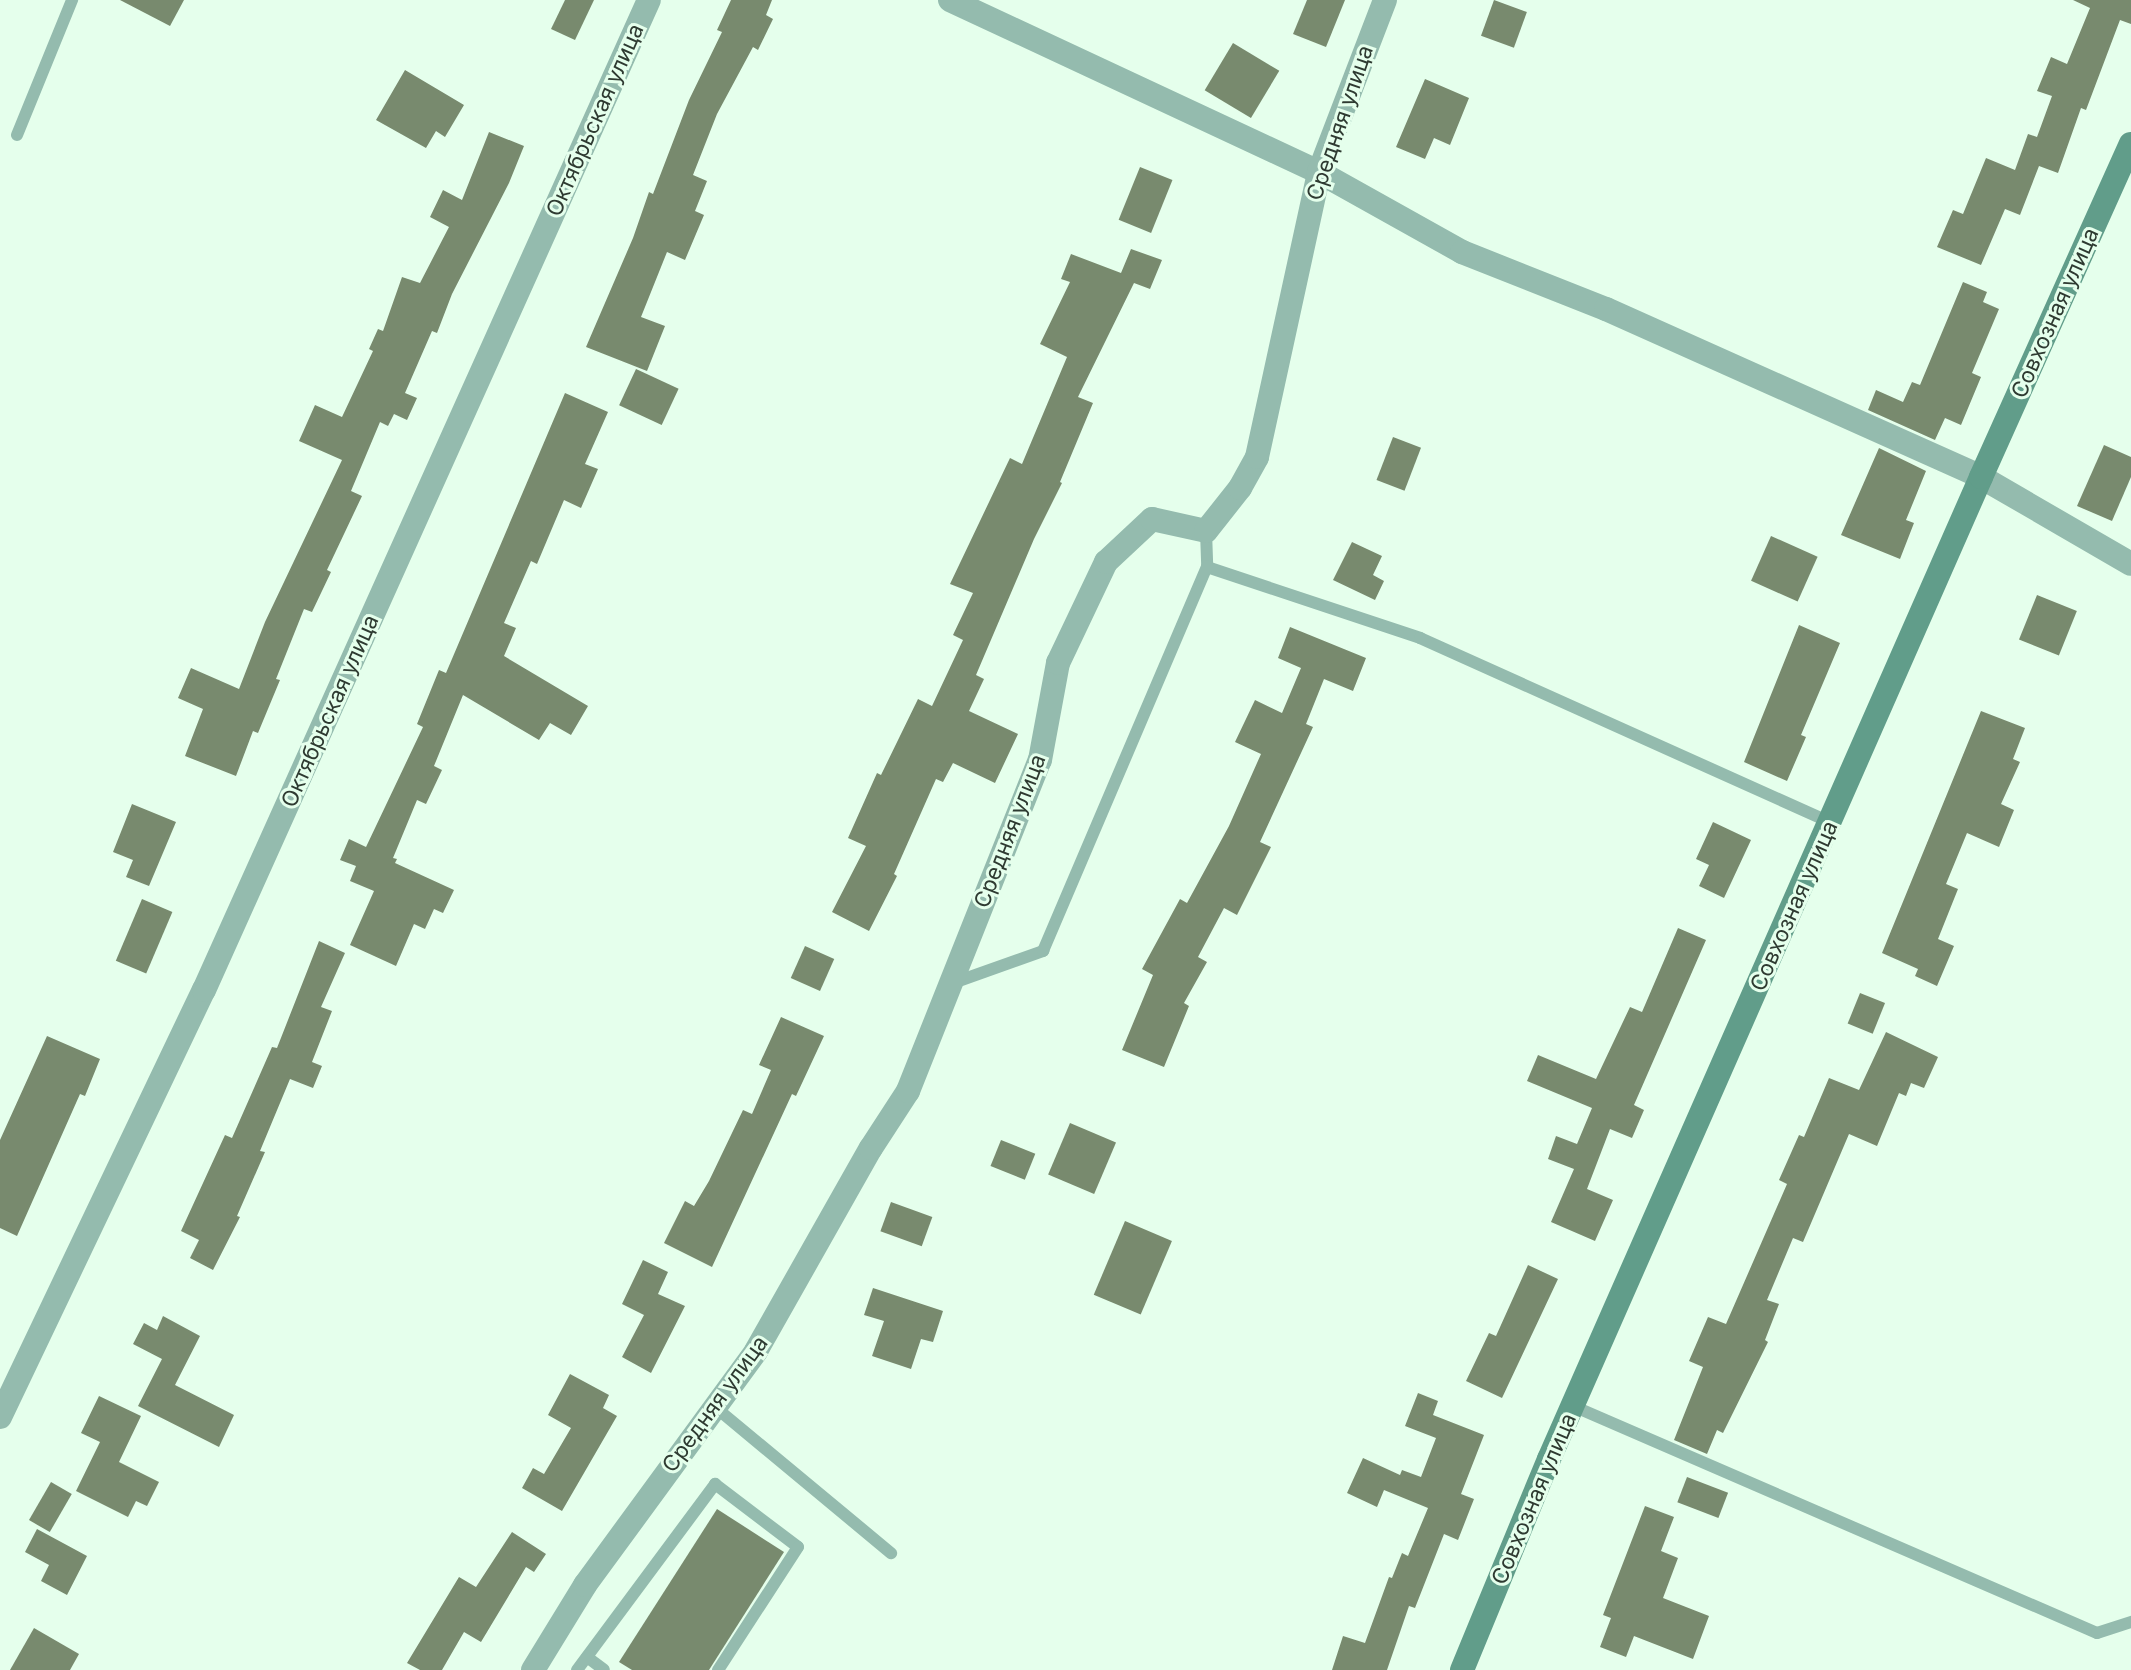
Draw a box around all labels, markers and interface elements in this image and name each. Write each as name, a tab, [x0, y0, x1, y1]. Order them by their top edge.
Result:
street label: Октябрьская улица	[541, 20, 649, 220]
street label: Средняя улица	[1301, 42, 1379, 204]
street label: Совхозная улица	[2006, 224, 2104, 402]
street label: Октябрьская улица	[276, 611, 384, 811]
street label: Средняя улица	[969, 751, 1051, 911]
street label: Совхозная улица	[1745, 817, 1843, 995]
street label: Средняя улица	[657, 1331, 773, 1477]
street label: Совхозная улица	[1486, 1409, 1582, 1589]

